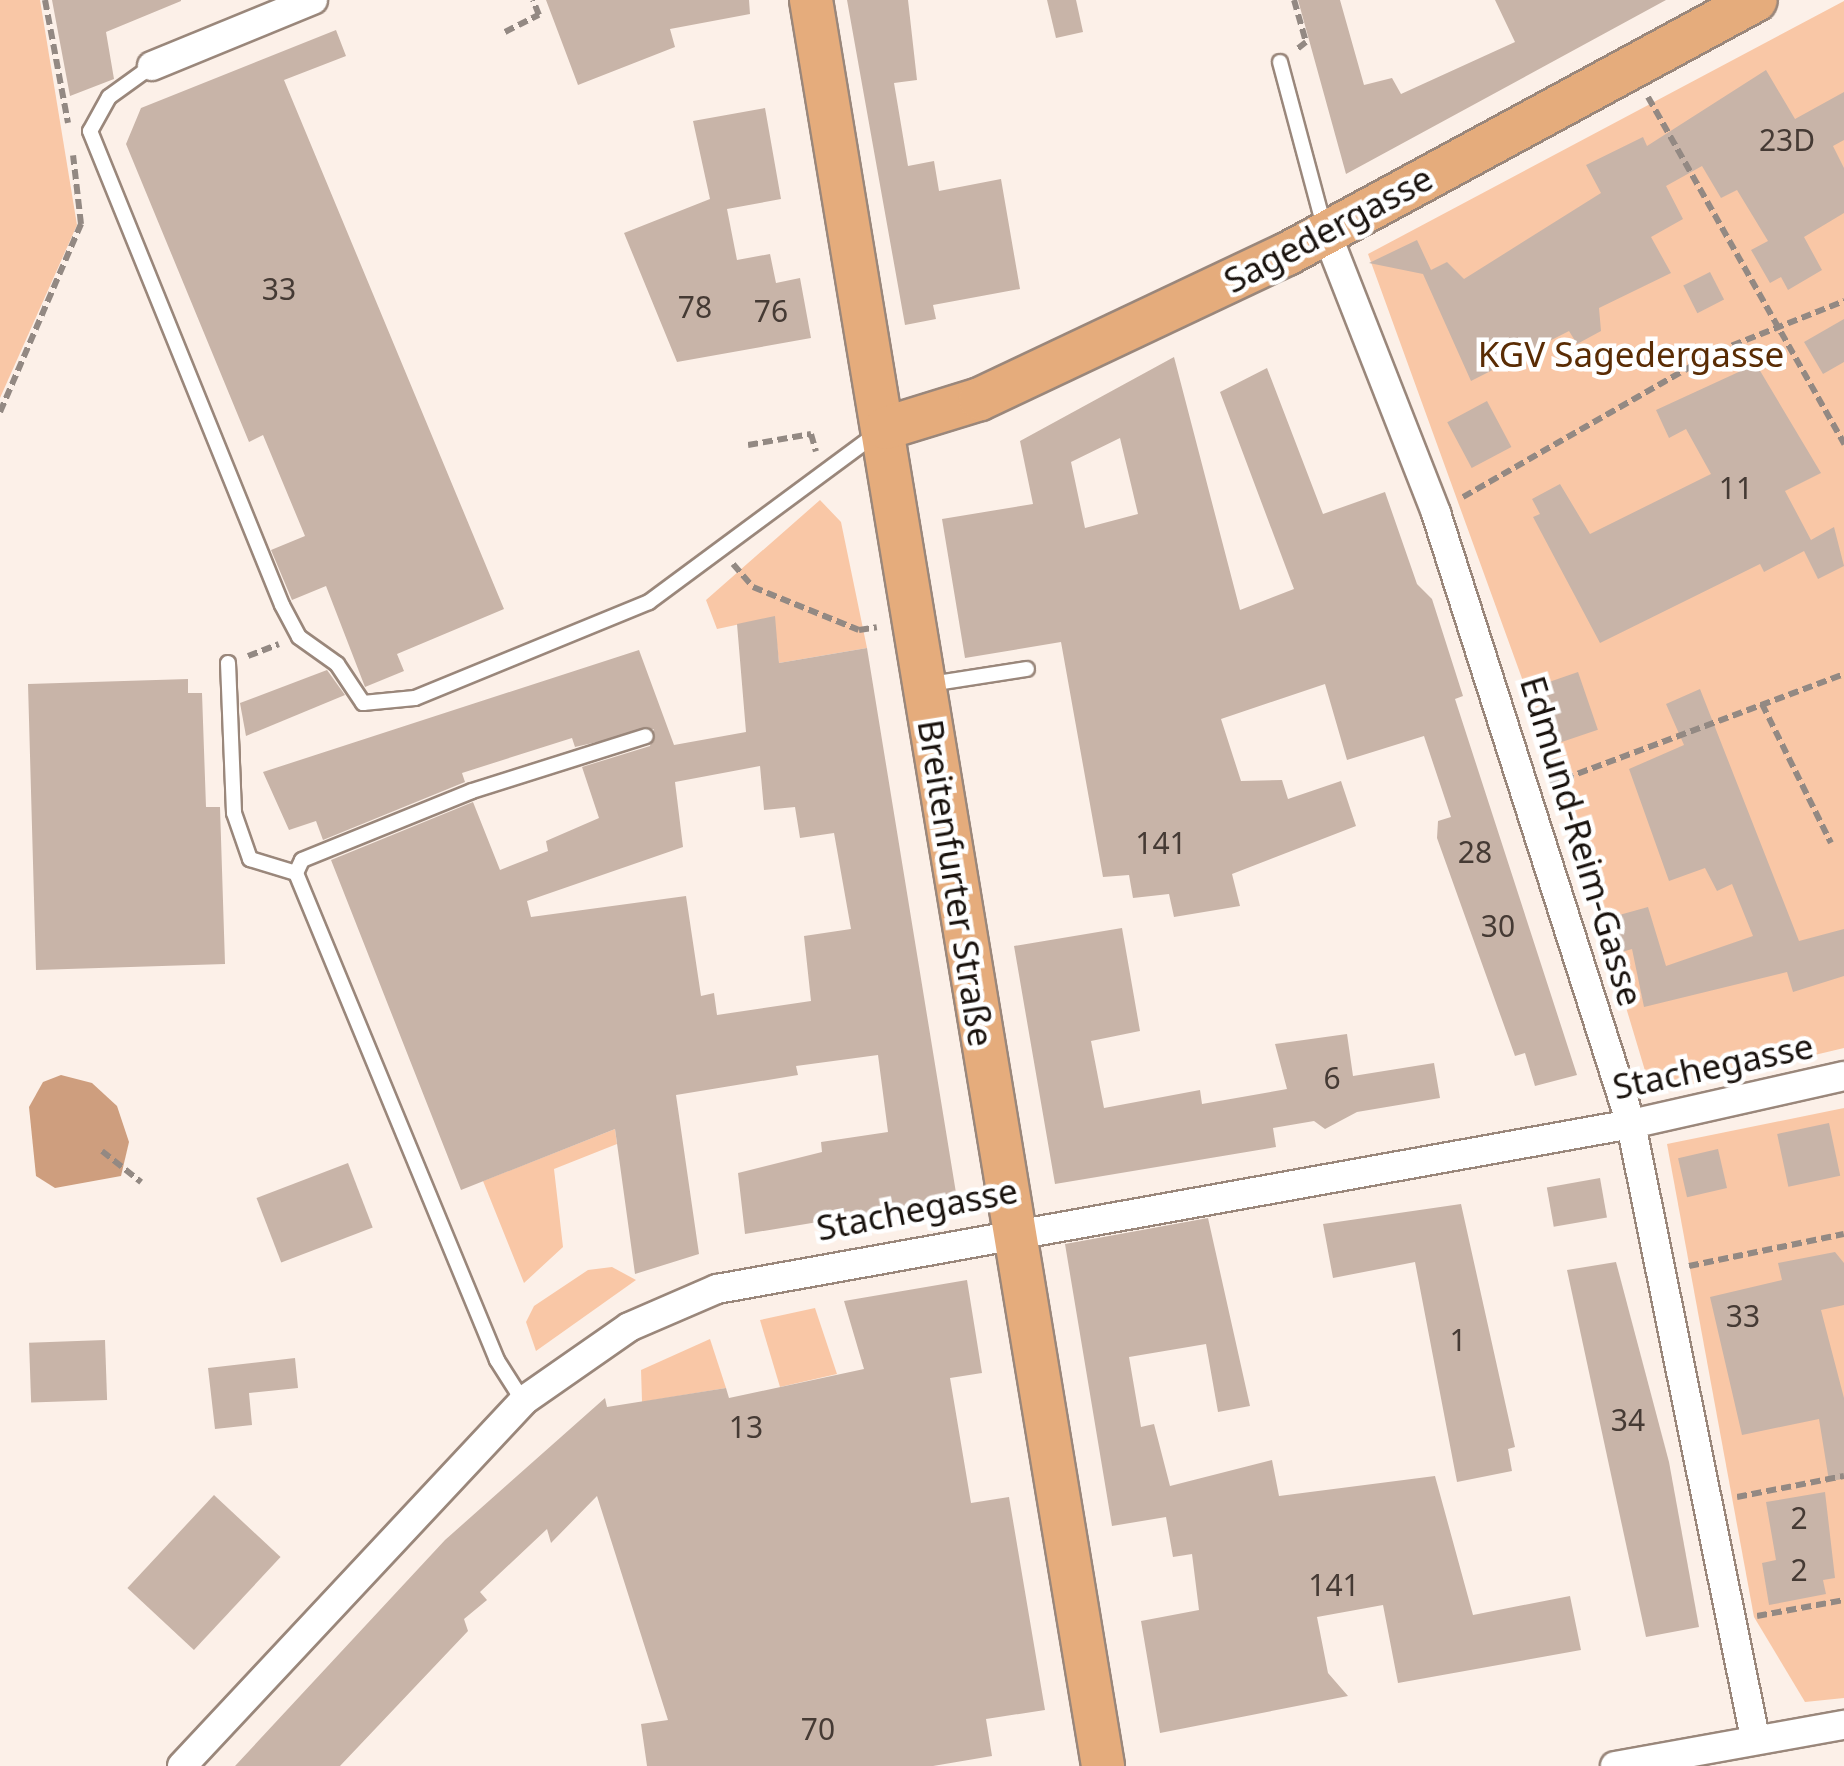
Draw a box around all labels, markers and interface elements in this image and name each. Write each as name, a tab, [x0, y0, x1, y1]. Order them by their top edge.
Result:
house number: 23D	[1759, 122, 1815, 158]
street label: Sagedergasse	[1217, 156, 1439, 302]
house number: 33	[262, 271, 296, 307]
house number: 78	[678, 289, 712, 325]
house number: 76	[754, 293, 788, 329]
park label: KGV Sagedergasse	[1478, 333, 1784, 375]
house number: 11	[1719, 470, 1753, 506]
street label: Edmund-Reim-Gasse	[1512, 671, 1652, 1011]
street label: Breitenfurter Straße	[909, 717, 1003, 1049]
house number: 141	[1135, 825, 1187, 861]
house number: 28	[1458, 834, 1492, 870]
house number: 30	[1481, 908, 1515, 944]
street label: Stachegasse	[1609, 1024, 1817, 1108]
house number: 6	[1323, 1060, 1341, 1096]
street label: Stachegasse	[813, 1169, 1021, 1249]
house number: 33	[1726, 1298, 1760, 1334]
house number: 1	[1449, 1322, 1467, 1358]
house number: 34	[1611, 1402, 1645, 1438]
house number: 13	[729, 1409, 763, 1445]
house number: 2	[1790, 1500, 1808, 1536]
house number: 2	[1790, 1552, 1808, 1588]
house number: 141	[1308, 1567, 1360, 1603]
house number: 70	[801, 1711, 835, 1747]

